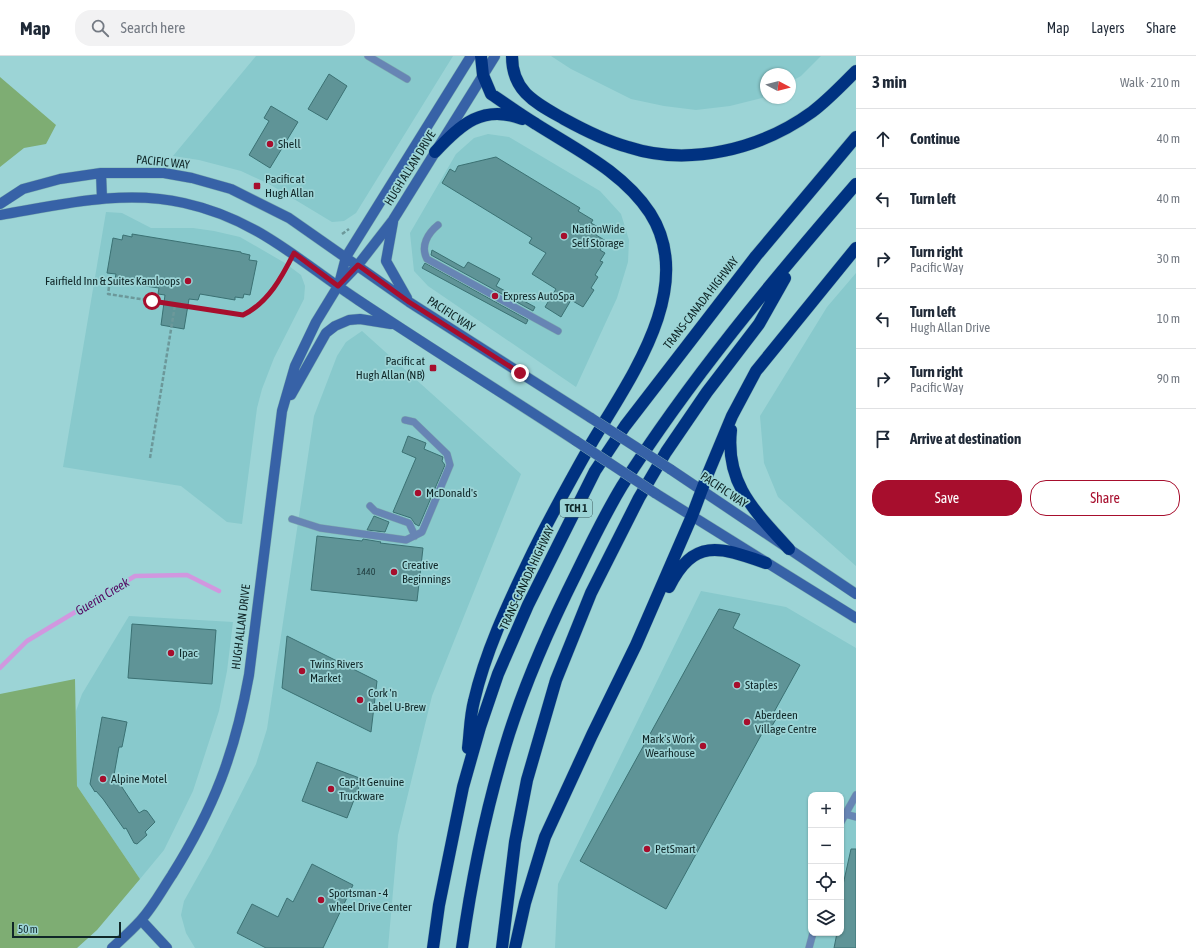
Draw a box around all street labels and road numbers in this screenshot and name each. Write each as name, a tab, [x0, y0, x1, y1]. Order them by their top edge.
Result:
street label: HUGH ALLAN DRIVE	[381, 128, 439, 208]
street label: PACIFIC WAY	[136, 152, 191, 172]
street label: TRANS-CANADA HIGHWAY	[661, 254, 742, 352]
street label: PACIFIC WAY	[425, 293, 478, 335]
street label: PACIFIC WAY	[698, 469, 751, 511]
road number: TCH 1	[560, 499, 592, 517]
street label: TRANS-CANADA HIGHWAY	[497, 523, 558, 632]
street label: HUGH ALLAN DRIVE	[229, 584, 253, 670]

